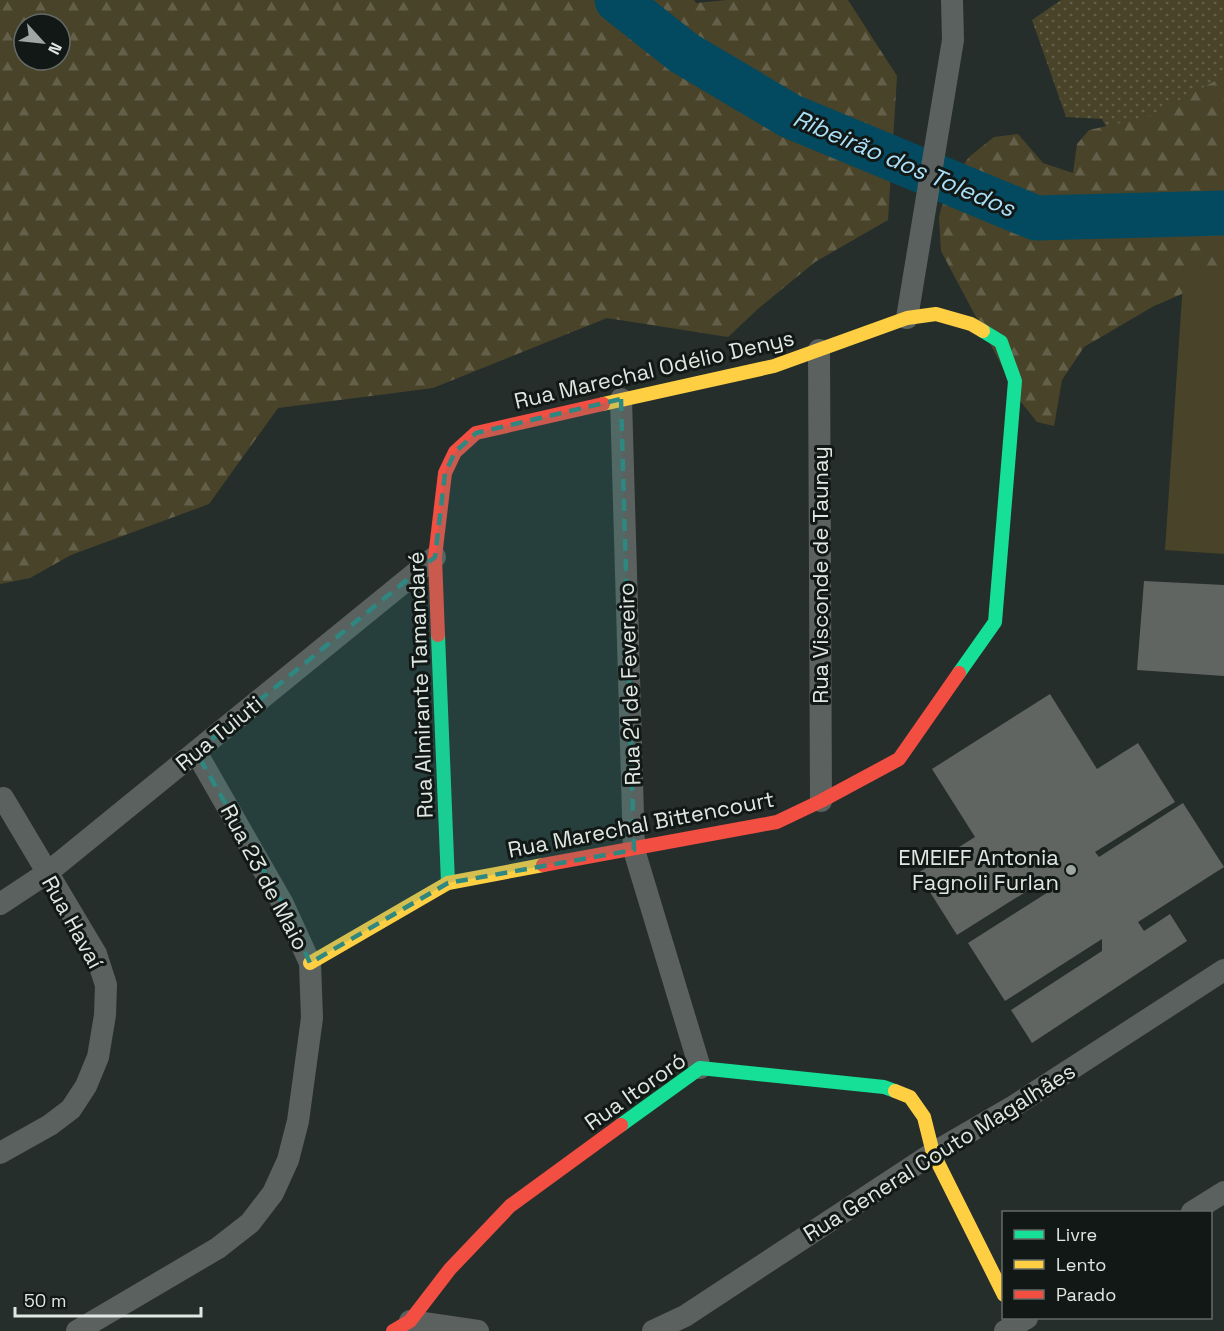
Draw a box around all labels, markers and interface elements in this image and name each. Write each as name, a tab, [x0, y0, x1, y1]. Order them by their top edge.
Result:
north arrow	[12, 12, 72, 72]
text: N	[43, 39, 67, 58]
water label: Ribeirão dos Toledos	[789, 102, 1021, 224]
street label: Rua Marechal Odélio Denys	[511, 323, 797, 415]
street label: Rua Visconde de Taunay	[806, 446, 834, 704]
street label: Rua Almirante Tamandaré	[401, 551, 439, 819]
street label: Rua 21 de Fevereiro	[611, 582, 647, 786]
street label: Rua Tuiuti	[170, 689, 268, 777]
street label: Rua Marechal Bittencourt	[505, 784, 777, 864]
street label: Rua 23 de Maio	[215, 799, 315, 955]
place label: EMEIEF Antonia Fagnoli Furlan	[898, 843, 1059, 896]
marker: EMEIEF Antonia Fagnoli Furlan	[1064, 863, 1078, 877]
street label: Rua Havaí	[36, 871, 110, 974]
street label: Rua Itororó	[579, 1046, 691, 1136]
street label: Rua General Couto Magalhães	[798, 1057, 1080, 1247]
legend	[1002, 1211, 1212, 1319]
text: Livre	[1056, 1223, 1097, 1246]
text: Lento	[1056, 1253, 1106, 1276]
scale bar	[15, 1280, 201, 1318]
text: Parado	[1056, 1283, 1116, 1306]
text: 50 m	[24, 1289, 66, 1312]

